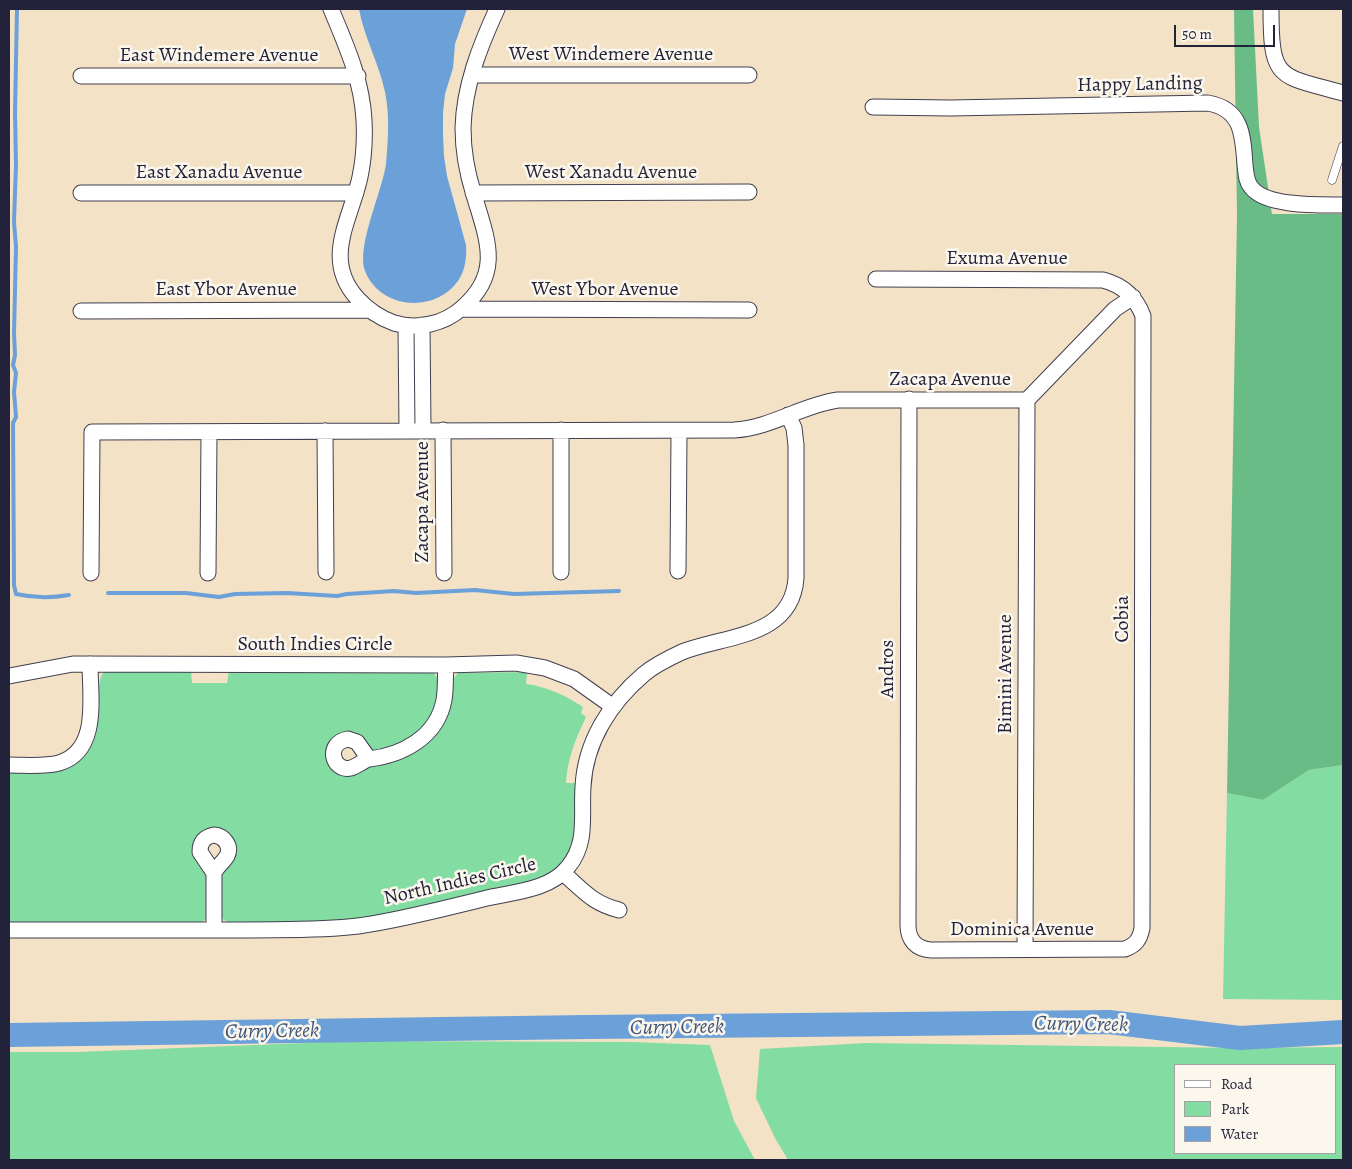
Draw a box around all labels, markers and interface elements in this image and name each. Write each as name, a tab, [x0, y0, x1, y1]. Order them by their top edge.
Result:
scale bar	[1177, 15, 1278, 47]
text: 50 m	[1182, 24, 1212, 44]
street label: West Windemere Avenue	[509, 43, 713, 67]
street label: East Windemere Avenue	[119, 44, 319, 68]
street label: Happy Landing	[1077, 72, 1203, 98]
street label: East Xanadu Avenue	[136, 161, 302, 185]
street label: West Xanadu Avenue	[525, 161, 697, 185]
street label: Exuma Avenue	[946, 247, 1068, 271]
street label: East Ybor Avenue	[155, 278, 297, 302]
street label: West Ybor Avenue	[532, 278, 678, 302]
street label: Zacapa Avenue	[889, 368, 1011, 392]
street label: Zacapa Avenue	[411, 441, 435, 563]
street label: Cobia	[1111, 595, 1135, 643]
street label: Bimini Avenue	[994, 614, 1018, 734]
street label: South Indies Circle	[237, 633, 393, 657]
street label: Andros	[876, 640, 900, 698]
street label: North Indies Circle	[381, 853, 539, 911]
street label: Dominica Avenue	[950, 918, 1094, 942]
water label: Curry Creek	[1034, 1012, 1128, 1038]
water label: Curry Creek	[630, 1015, 724, 1041]
water label: Curry Creek	[225, 1019, 319, 1045]
legend	[1174, 1064, 1337, 1154]
text: Road	[1221, 1074, 1252, 1094]
text: Park	[1221, 1099, 1249, 1119]
text: Water	[1221, 1124, 1258, 1144]

